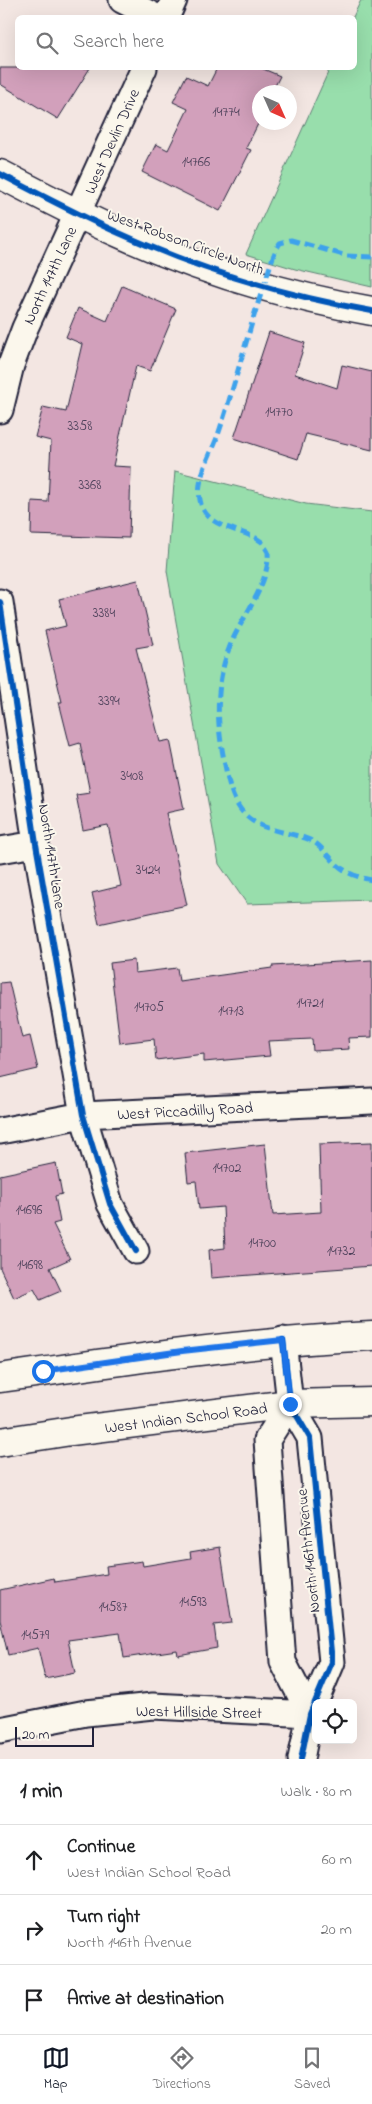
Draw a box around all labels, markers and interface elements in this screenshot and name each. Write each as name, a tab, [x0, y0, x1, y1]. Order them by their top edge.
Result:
search box	[15, 15, 357, 70]
icon: search	[33, 29, 61, 57]
text: Search here	[73, 29, 164, 56]
street label: West Devlin Drive	[79, 85, 147, 198]
north arrow	[252, 85, 297, 130]
house number: 14774	[212, 102, 240, 123]
house number: 14766	[182, 152, 210, 173]
street label: West Robson Circle North	[104, 203, 267, 282]
street label: North 147th Lane	[18, 222, 84, 329]
house number: 14770	[265, 402, 293, 423]
house number: 3358	[68, 416, 92, 437]
house number: 3368	[79, 475, 101, 496]
house number: 3384	[93, 603, 116, 624]
house number: 3394	[98, 691, 120, 712]
house number: 3408	[121, 766, 143, 787]
street label: North 147th Lane	[31, 802, 71, 911]
house number: 3424	[136, 860, 160, 881]
house number: 14721	[296, 993, 324, 1014]
house number: 14705	[134, 997, 164, 1018]
house number: 14713	[218, 1001, 244, 1022]
street label: West Piccadilly Road	[117, 1096, 254, 1128]
house number: 14702	[213, 1158, 242, 1179]
house number: 14696	[16, 1200, 42, 1221]
house number: 14700	[248, 1233, 276, 1254]
house number: 14732	[327, 1241, 355, 1262]
house number: 14698	[17, 1255, 43, 1276]
route start	[32, 1360, 55, 1383]
route end	[279, 1393, 302, 1416]
street label: West Indian School Road	[104, 1397, 269, 1441]
street label: North 146th Avenue	[290, 1487, 327, 1614]
house number: 14593	[179, 1592, 207, 1613]
house number: 14587	[98, 1597, 128, 1618]
house number: 14579	[21, 1625, 50, 1646]
map controls	[312, 1699, 357, 1744]
button: locate	[312, 1699, 357, 1744]
street label: West Hillside Street	[136, 1700, 263, 1726]
scale bar	[15, 1724, 94, 1747]
text: 20 m	[22, 1725, 49, 1746]
text: 1 min	[20, 1777, 62, 1807]
text: Walk · 80 m	[281, 1780, 352, 1804]
text: Continue	[67, 1834, 135, 1861]
icon: ahead	[20, 1846, 48, 1874]
text: 60 m	[322, 1848, 352, 1872]
text: West Indian School Road	[67, 1861, 231, 1885]
text: Turn right	[67, 1904, 140, 1931]
icon: right	[20, 1916, 48, 1944]
text: 20 m	[321, 1918, 352, 1942]
text: North 146th Avenue	[67, 1931, 192, 1955]
icon: arrive	[20, 1986, 48, 2014]
text: Arrive at destination	[67, 1986, 224, 2013]
tab: Map	[42, 2044, 70, 2095]
tab: Directions	[153, 2044, 211, 2095]
tab: Saved	[294, 2044, 330, 2095]

